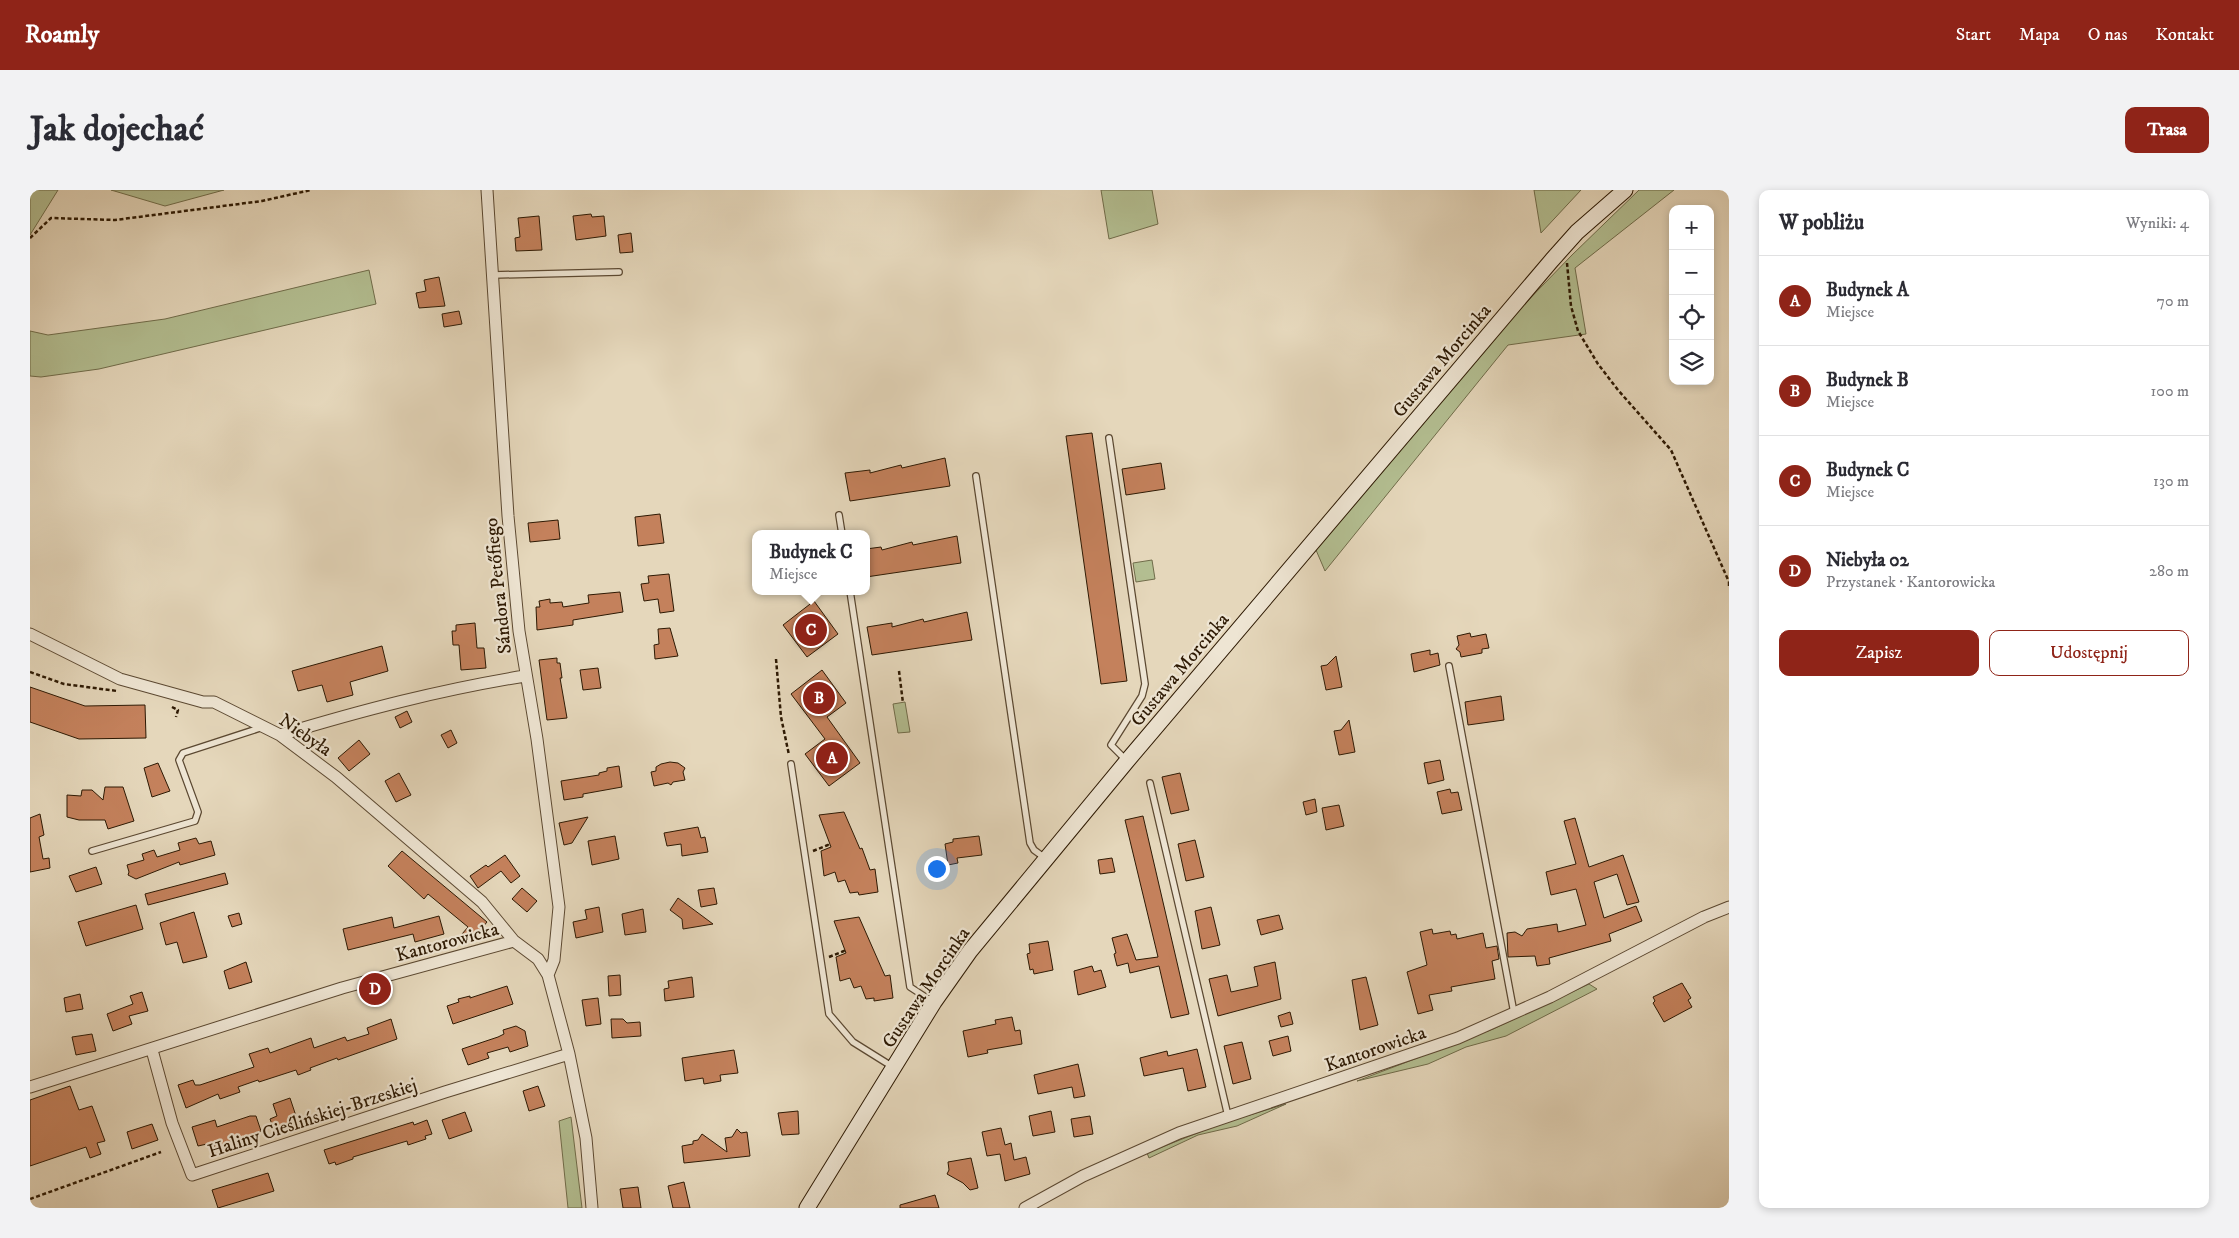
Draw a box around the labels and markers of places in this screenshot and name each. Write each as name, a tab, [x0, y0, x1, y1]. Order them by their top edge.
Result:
pin: C	[795, 611, 827, 649]
pin: B	[803, 679, 835, 717]
pin: A	[816, 739, 848, 777]
pin: D	[359, 970, 391, 1008]

